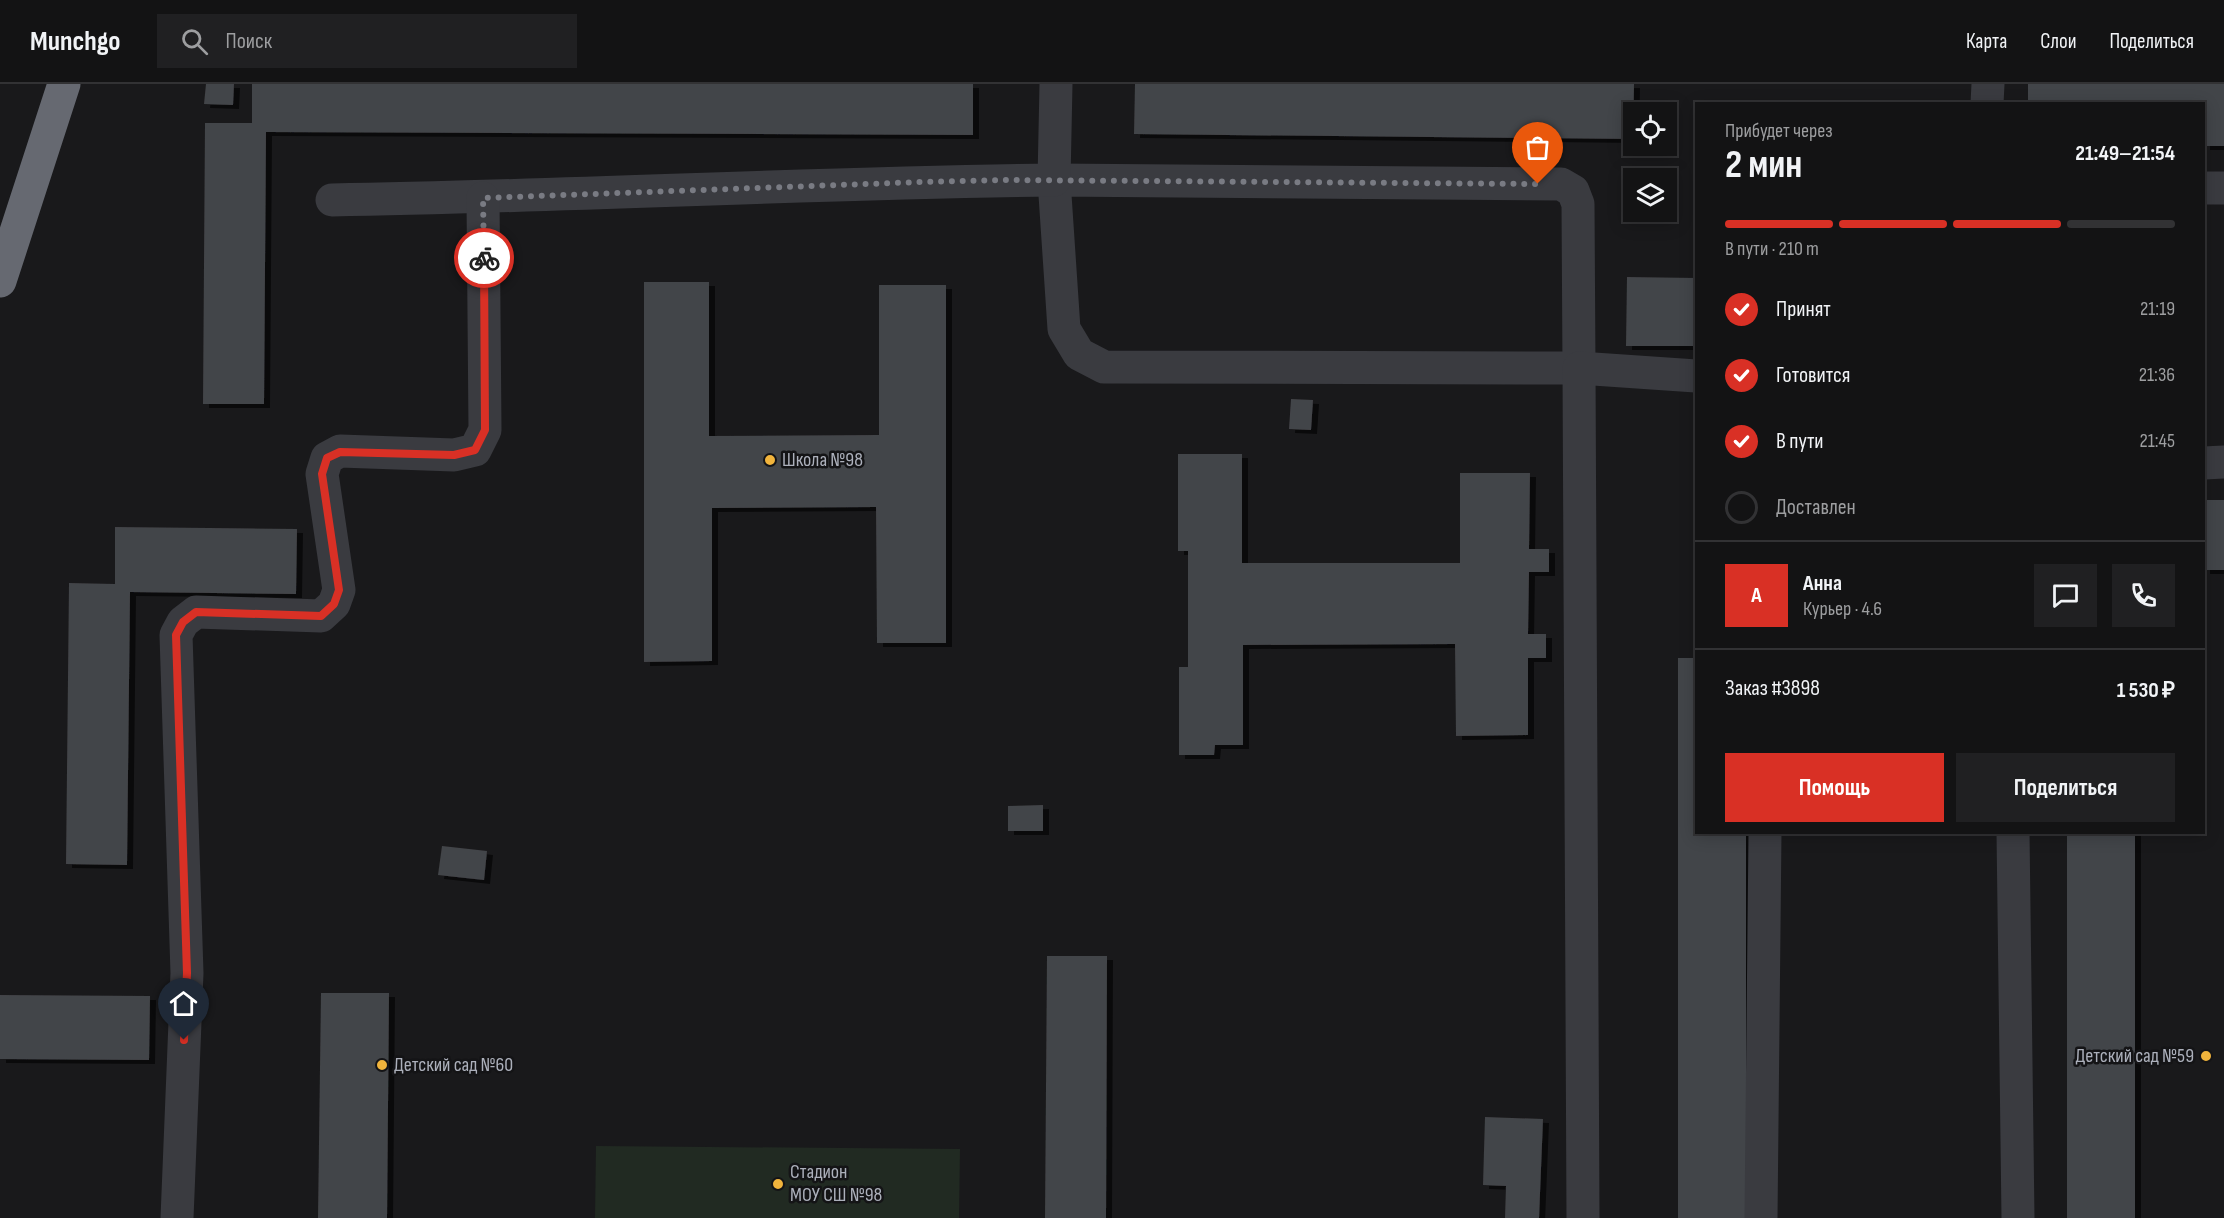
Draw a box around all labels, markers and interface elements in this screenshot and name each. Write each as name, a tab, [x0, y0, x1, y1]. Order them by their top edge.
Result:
search box	[157, 14, 577, 68]
text: Munchgo	[30, 25, 121, 58]
icon: search	[178, 25, 211, 58]
text: Поиск	[226, 28, 272, 55]
text: Карта	[1966, 29, 2007, 54]
text: Слои	[2040, 29, 2076, 54]
text: Поделиться	[2109, 29, 2194, 54]
map controls	[1623, 102, 1677, 222]
button: locate	[1623, 102, 1677, 156]
text: Прибудет через	[1725, 119, 1833, 143]
pin	[1512, 122, 1563, 184]
icon: bag	[1521, 131, 1554, 164]
text: 21:49–21:54	[2075, 140, 2175, 167]
text: 2 мин	[1725, 142, 1802, 189]
button: layers	[1623, 168, 1677, 222]
courier	[454, 228, 514, 288]
text: В пути · 210 m	[1725, 237, 1819, 261]
icon: bike	[468, 242, 501, 275]
icon: check	[1725, 293, 1758, 326]
text: Принят	[1776, 296, 1831, 323]
text: 21:19	[2140, 297, 2175, 321]
icon: check	[1725, 359, 1758, 392]
text: Готовится	[1776, 362, 1850, 389]
text: 21:36	[2139, 363, 2175, 387]
icon: check	[1725, 425, 1758, 458]
text: В пути	[1776, 428, 1824, 455]
text: 21:45	[2139, 429, 2175, 453]
place label: Школа №98	[782, 448, 863, 472]
marker: Школа №98	[763, 453, 777, 467]
text: Доставлен	[1776, 494, 1856, 521]
button: chat	[2034, 564, 2097, 627]
button: phone	[2112, 564, 2175, 627]
text: Анна	[1803, 570, 1842, 597]
text: А	[1751, 582, 1762, 609]
text: Курьер · 4.6	[1803, 597, 1882, 621]
text: Заказ #3898	[1725, 675, 1820, 702]
text: 1 530 ₽	[2117, 677, 2175, 704]
button: Помощь	[1725, 753, 1944, 822]
button: Поделиться	[1956, 753, 2175, 822]
pin	[158, 978, 209, 1040]
icon: home	[167, 987, 200, 1020]
place label: Детский сад №59	[2076, 1044, 2194, 1068]
marker: Детский сад №59	[2199, 1049, 2213, 1063]
place label: Детский сад №60	[394, 1053, 513, 1077]
marker: Детский сад №60	[375, 1058, 389, 1072]
place label: Стадион МОУ СШ №98	[790, 1160, 882, 1207]
marker: Стадион МОУ СШ №98	[771, 1177, 785, 1191]

